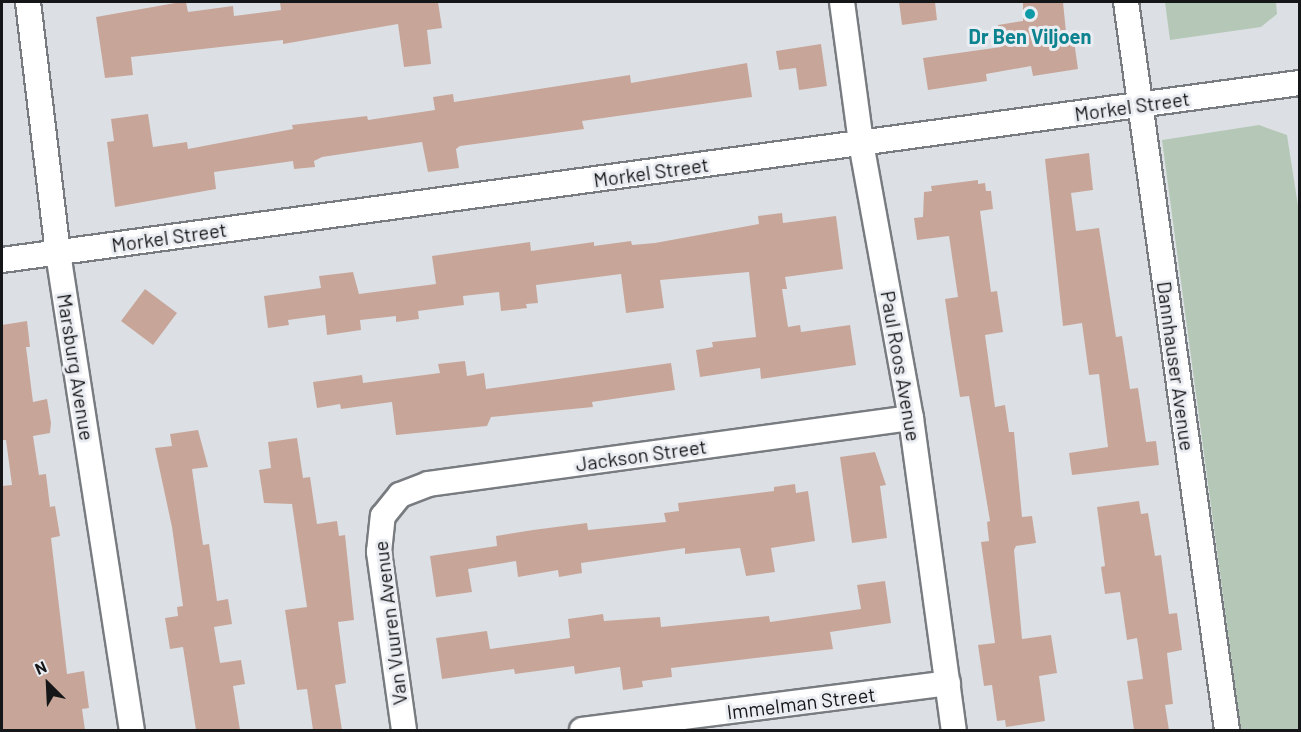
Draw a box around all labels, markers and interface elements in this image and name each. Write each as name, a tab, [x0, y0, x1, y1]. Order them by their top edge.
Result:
marker: Dr Ben Viljoen	[1023, 7, 1037, 21]
place label: Dr Ben Viljoen	[969, 24, 1091, 48]
street label: Morkel Street	[1073, 86, 1191, 126]
street label: Morkel Street	[592, 152, 710, 192]
street label: Morkel Street	[110, 217, 228, 257]
street label: Dannhauser Avenue	[1152, 280, 1200, 452]
street label: Paul Roos Avenue	[876, 289, 926, 443]
street label: Marsburg Avenue	[53, 292, 99, 442]
street label: Jackson Street	[574, 434, 708, 476]
street label: Van Vuuren Avenue	[368, 540, 412, 706]
north arrow	[18, 654, 78, 714]
text: N	[32, 656, 49, 678]
street label: Immelman Street	[725, 682, 877, 724]

